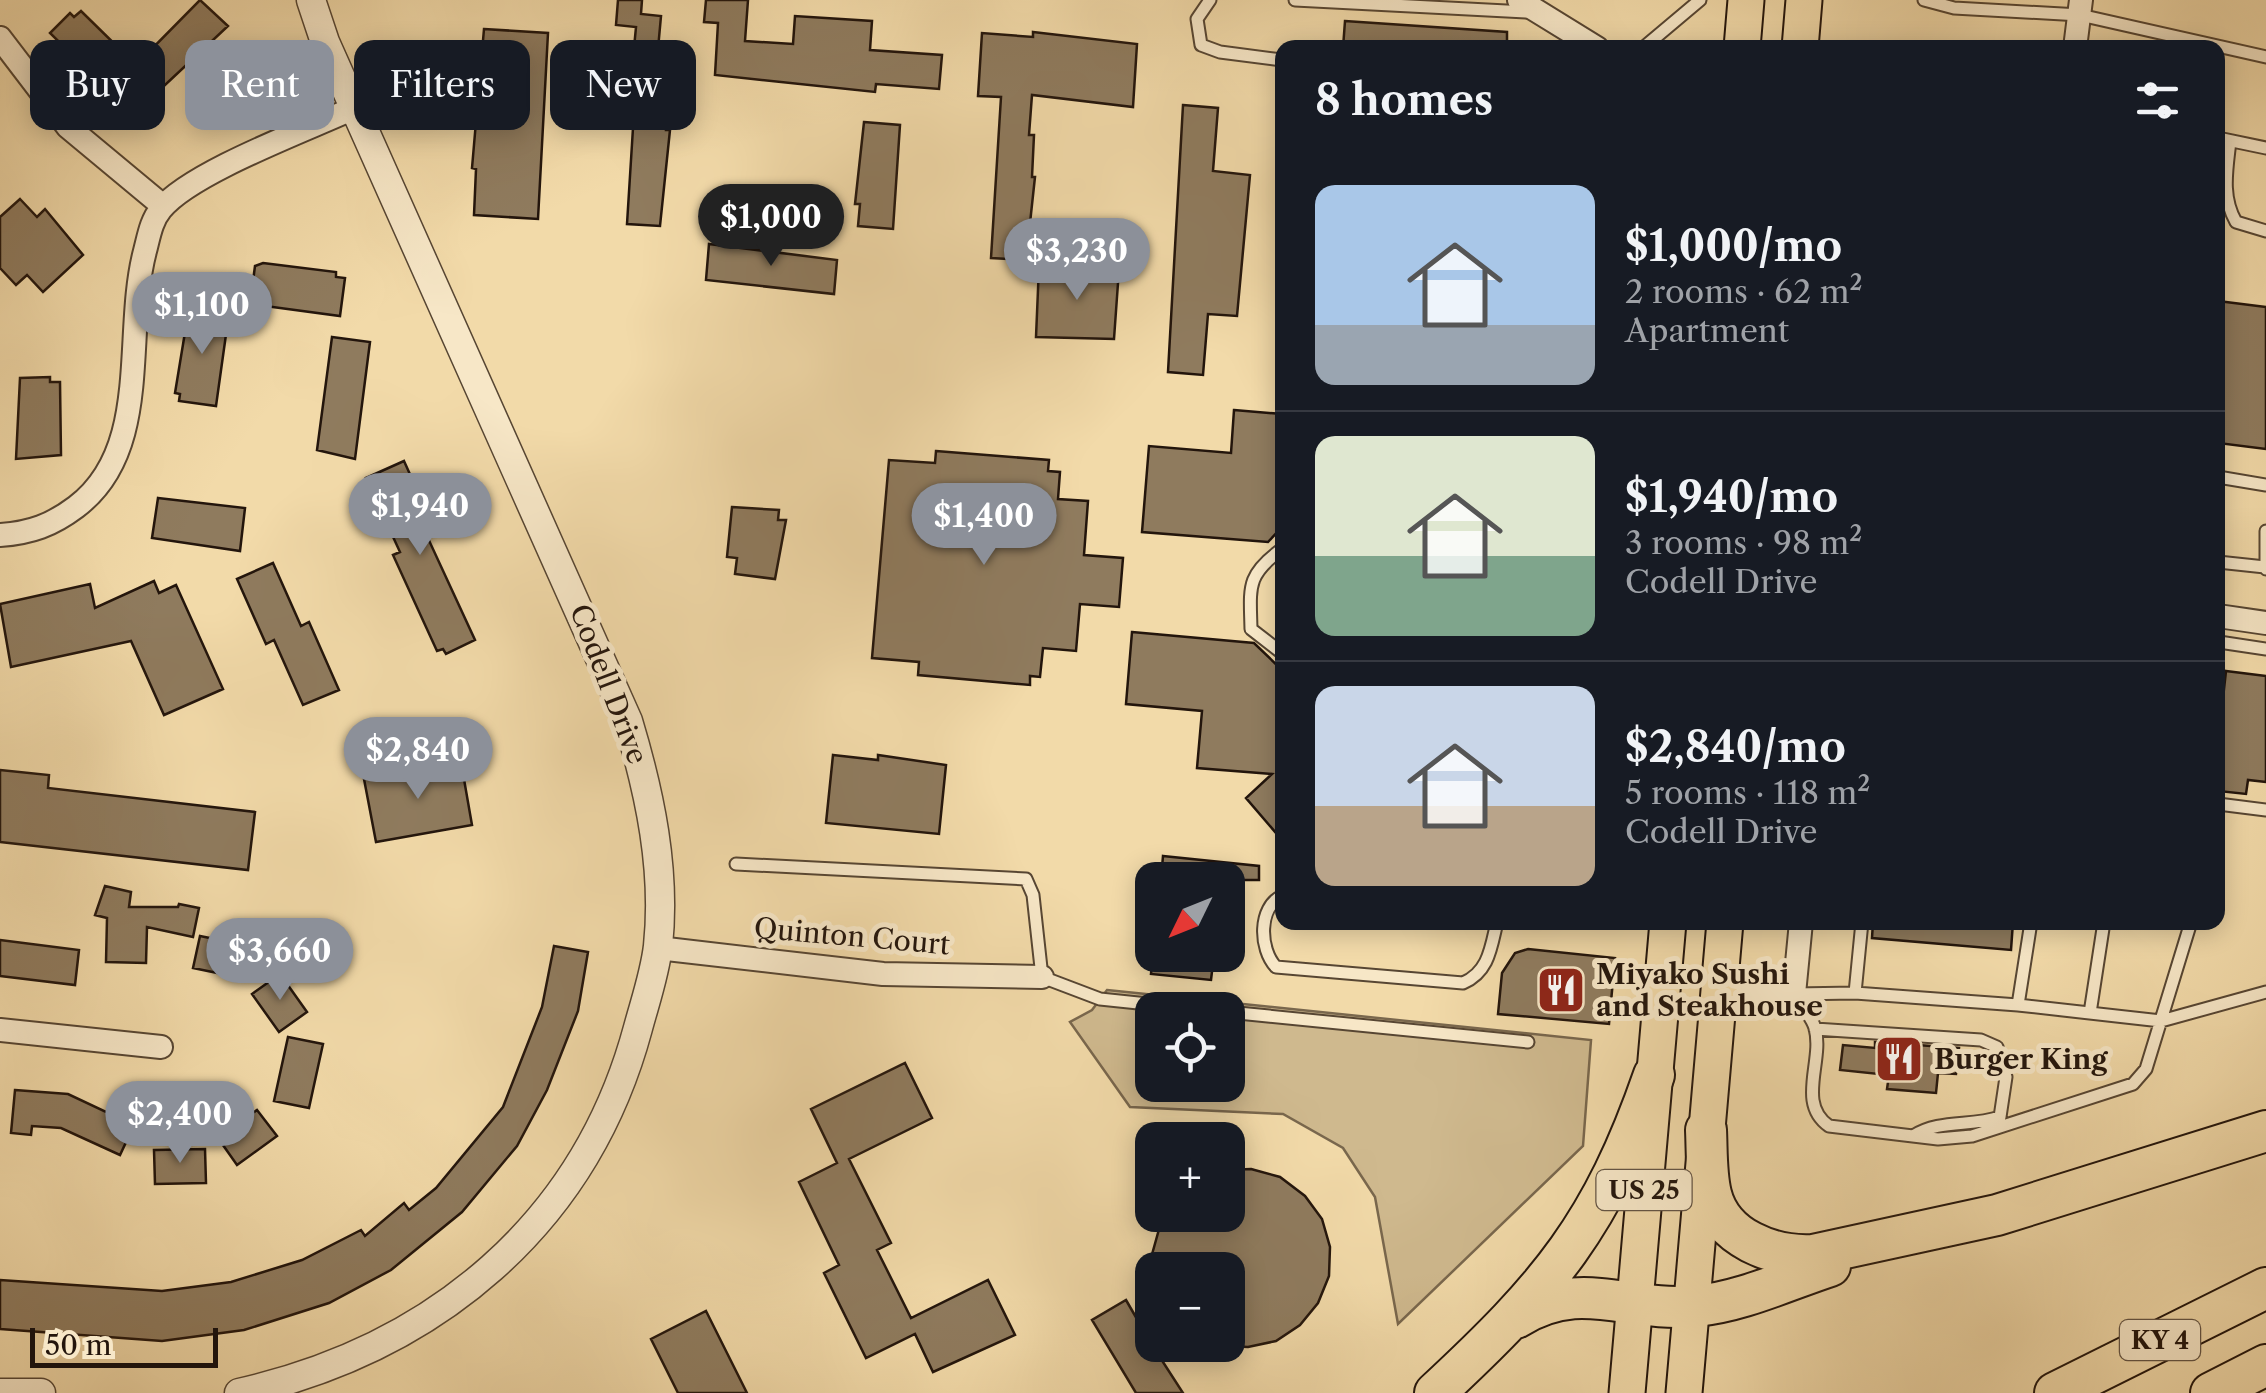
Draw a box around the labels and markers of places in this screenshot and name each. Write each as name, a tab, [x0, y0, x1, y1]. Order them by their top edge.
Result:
pin: $1,000	[690, 184, 852, 269]
pin: $3,230	[996, 218, 1158, 303]
pin: $1,100	[121, 272, 283, 357]
pin: $1,940	[339, 473, 501, 558]
pin: $1,400	[903, 483, 1065, 568]
pin: $2,840	[337, 717, 499, 802]
pin: $3,660	[199, 918, 361, 1003]
place label: Miyako Sushi and Steakhouse	[1596, 957, 1823, 1023]
restaurant icon: Miyako Sushi and Steakhouse	[1535, 964, 1587, 1016]
restaurant icon: Burger King	[1873, 1033, 1925, 1085]
place label: Burger King	[1934, 1042, 2109, 1076]
pin: $2,400	[99, 1081, 261, 1166]

